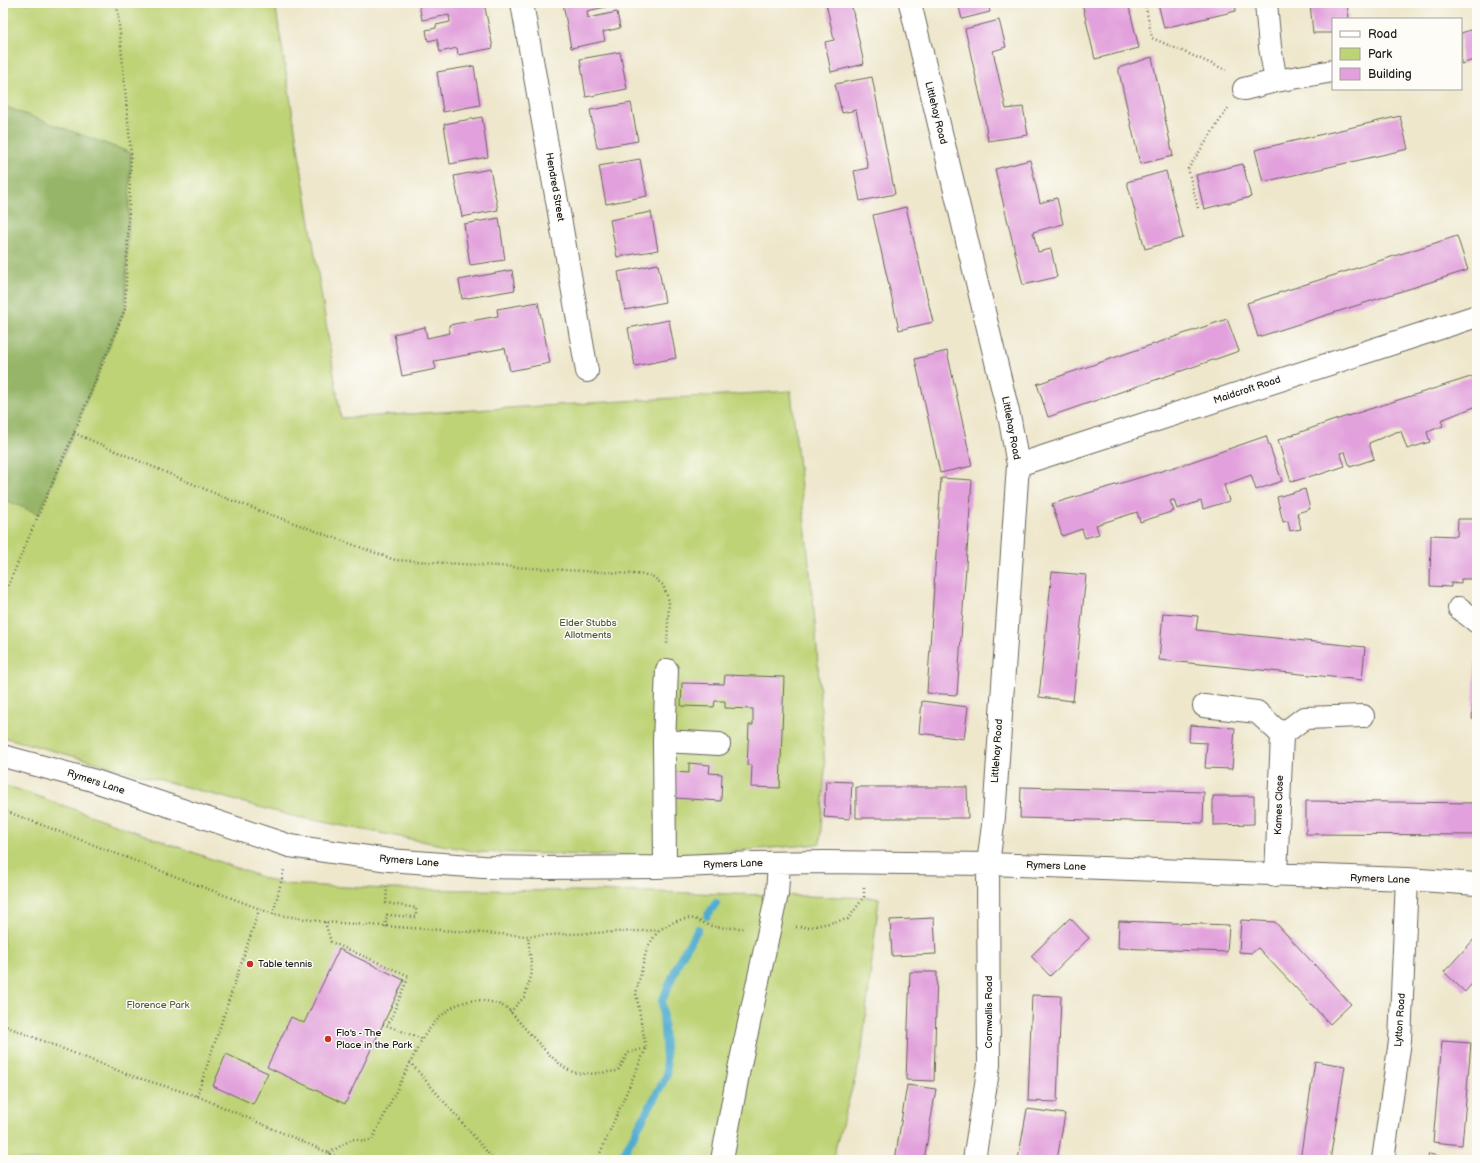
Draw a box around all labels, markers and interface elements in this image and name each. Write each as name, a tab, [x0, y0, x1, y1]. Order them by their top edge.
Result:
legend	[1332, 18, 1462, 90]
text: Road	[1368, 27, 1397, 42]
text: Park	[1368, 47, 1392, 62]
text: Building	[1368, 67, 1412, 82]
street label: Littlehay Road	[922, 80, 950, 146]
street label: Hendred Street	[543, 152, 567, 222]
street label: Maidcroft Road	[1212, 373, 1282, 406]
street label: Littlehay Road	[999, 395, 1023, 461]
park label: Elder Stubbs Allotments	[559, 617, 617, 641]
street label: Littlehay Road	[989, 718, 1005, 783]
street label: Rymers Lane	[66, 767, 126, 797]
street label: Kames Close	[1272, 775, 1286, 835]
street label: Rymers Lane	[379, 852, 439, 870]
street label: Rymers Lane	[703, 857, 763, 871]
street label: Rymers Lane	[1026, 859, 1086, 873]
street label: Rymers Lane	[1350, 872, 1410, 886]
place label: Table tennis	[258, 958, 312, 970]
marker: Table tennis	[245, 959, 255, 969]
street label: Cornwallis Road	[983, 975, 995, 1048]
street label: Lytton Road	[1392, 992, 1408, 1047]
park label: Florence Park	[127, 999, 189, 1011]
place label: Flo's - The Place in the Park	[336, 1027, 412, 1051]
marker: Flo's - The Place in the Park	[323, 1034, 333, 1044]

